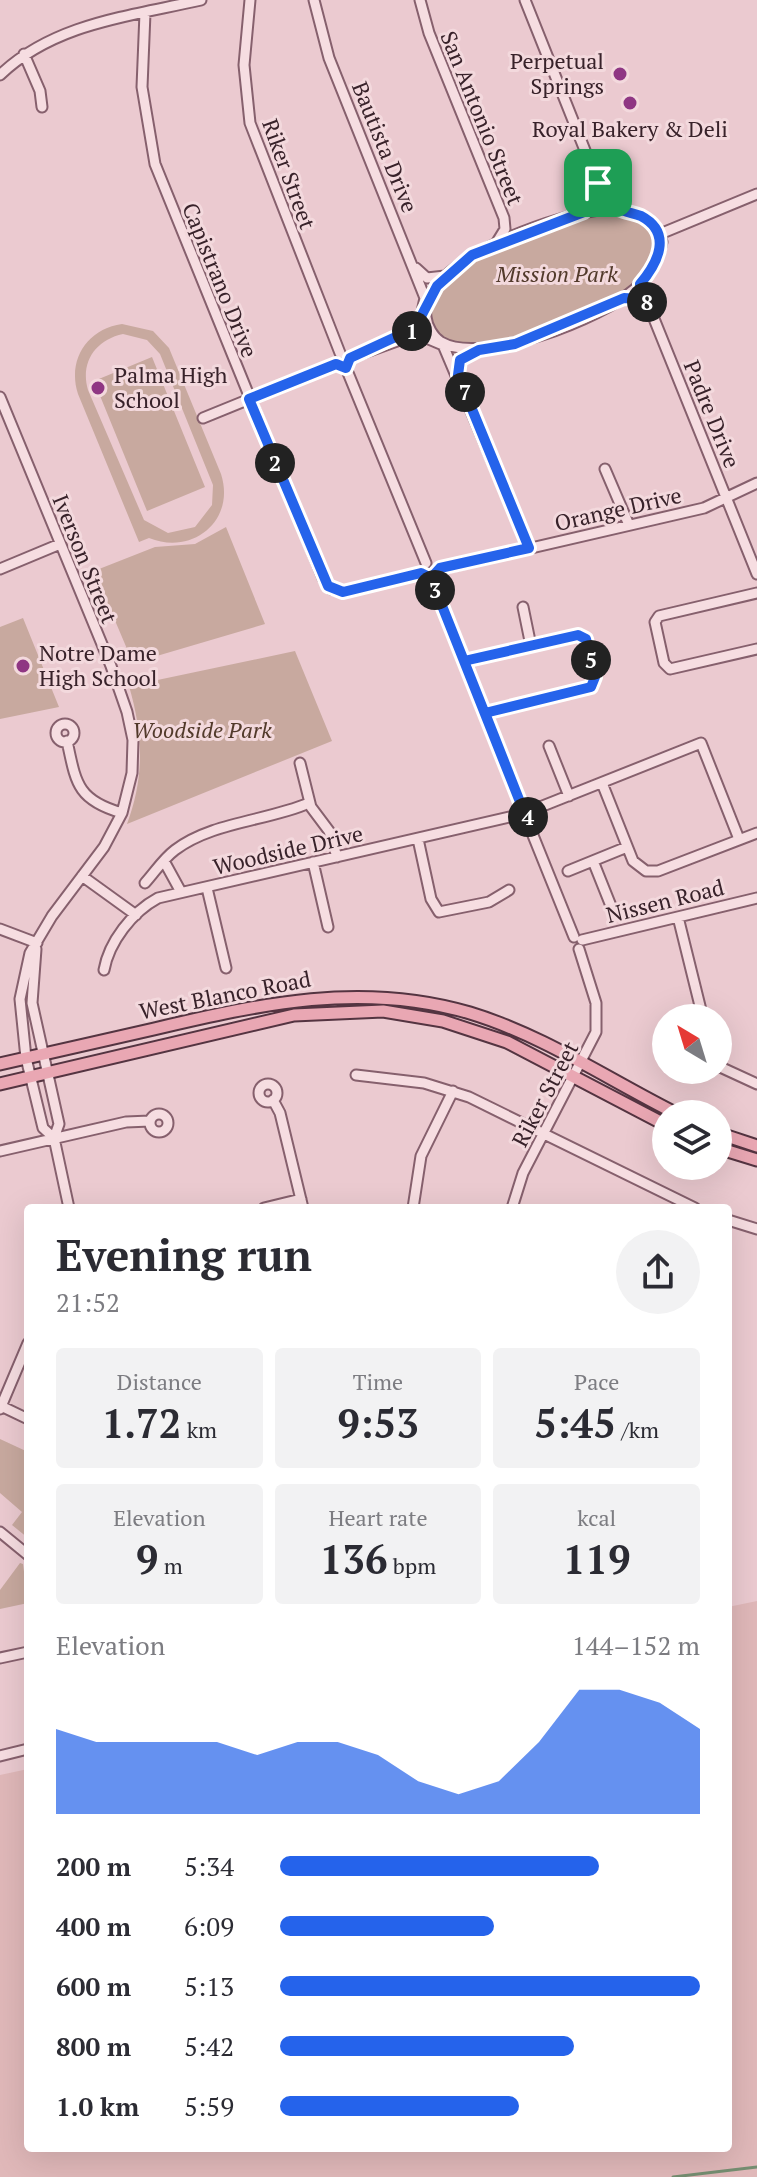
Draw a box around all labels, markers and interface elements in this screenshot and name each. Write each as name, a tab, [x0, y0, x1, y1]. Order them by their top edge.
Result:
street label: San Antonio Street	[434, 27, 531, 209]
place label: Perpetual Springs	[510, 46, 604, 100]
marker: Perpetual Springs	[611, 65, 629, 83]
street label: Bautista Drive	[346, 77, 425, 217]
marker: Royal Bakery & Deli	[621, 94, 639, 112]
place label: Royal Bakery & Deli	[532, 114, 728, 143]
street label: Riker Street	[256, 115, 323, 233]
pin	[564, 149, 632, 217]
icon: arrive	[576, 161, 620, 205]
street label: Capistrano Drive	[176, 198, 265, 362]
park label: Mission Park	[495, 259, 618, 288]
pin: 8	[627, 282, 667, 322]
text: 8	[641, 287, 653, 316]
pin: 1	[392, 311, 432, 351]
text: 1	[406, 316, 418, 345]
street label: Padre Drive	[678, 356, 747, 472]
place label: Palma High School	[114, 360, 227, 414]
pin: 7	[445, 372, 485, 412]
text: 7	[459, 377, 471, 406]
marker: Palma High School	[89, 379, 107, 397]
pin: 2	[255, 443, 295, 483]
text: 2	[269, 448, 281, 477]
street label: Orange Drive	[552, 480, 684, 537]
street label: Iverson Street	[46, 490, 125, 628]
pin: 3	[415, 570, 455, 610]
text: 3	[429, 575, 441, 604]
place label: Notre Dame High School	[39, 638, 157, 692]
pin: 5	[571, 640, 611, 680]
text: 5	[585, 645, 597, 674]
marker: Notre Dame High School	[14, 657, 32, 675]
park label: Woodside Park	[132, 715, 272, 744]
pin: 4	[508, 797, 548, 837]
text: 4	[522, 802, 534, 831]
street label: Woodside Drive	[210, 818, 366, 881]
street label: Nissen Road	[603, 872, 727, 929]
street label: West Blanco Road	[137, 964, 313, 1025]
north arrow	[652, 1004, 732, 1084]
map controls	[652, 1004, 732, 1180]
street label: Riker Street	[505, 1036, 584, 1151]
button: layers	[652, 1100, 732, 1180]
text: Evening run	[56, 1225, 312, 1284]
button: share	[616, 1230, 700, 1314]
text: 21:52	[56, 1285, 120, 1319]
text: Distance	[117, 1367, 202, 1396]
text: Time	[353, 1367, 403, 1396]
text: Pace	[574, 1367, 619, 1396]
text: 1.72	[102, 1396, 181, 1449]
text: 9:53	[337, 1396, 419, 1449]
text: 5:45	[534, 1396, 616, 1449]
text: km	[181, 1415, 217, 1444]
text: /km	[616, 1415, 659, 1444]
text: Elevation	[113, 1503, 206, 1532]
text: Heart rate	[329, 1503, 427, 1532]
text: kcal	[577, 1503, 616, 1532]
text: 9	[136, 1532, 158, 1585]
text: 136	[320, 1532, 388, 1585]
text: 119	[563, 1532, 631, 1585]
text: m	[158, 1551, 183, 1580]
text: bpm	[388, 1551, 436, 1580]
text: Elevation	[56, 1628, 165, 1662]
text: 144–152 m	[572, 1628, 700, 1662]
text: 200 m	[56, 1849, 131, 1883]
text: 5:34	[184, 1849, 234, 1883]
text: 400 m	[56, 1909, 131, 1943]
text: 6:09	[184, 1909, 234, 1943]
text: 600 m	[56, 1969, 131, 2003]
text: 5:13	[184, 1969, 234, 2003]
text: 800 m	[56, 2029, 131, 2063]
text: 5:42	[184, 2029, 234, 2063]
text: 1.0 km	[56, 2089, 139, 2123]
text: 5:59	[184, 2089, 234, 2123]

